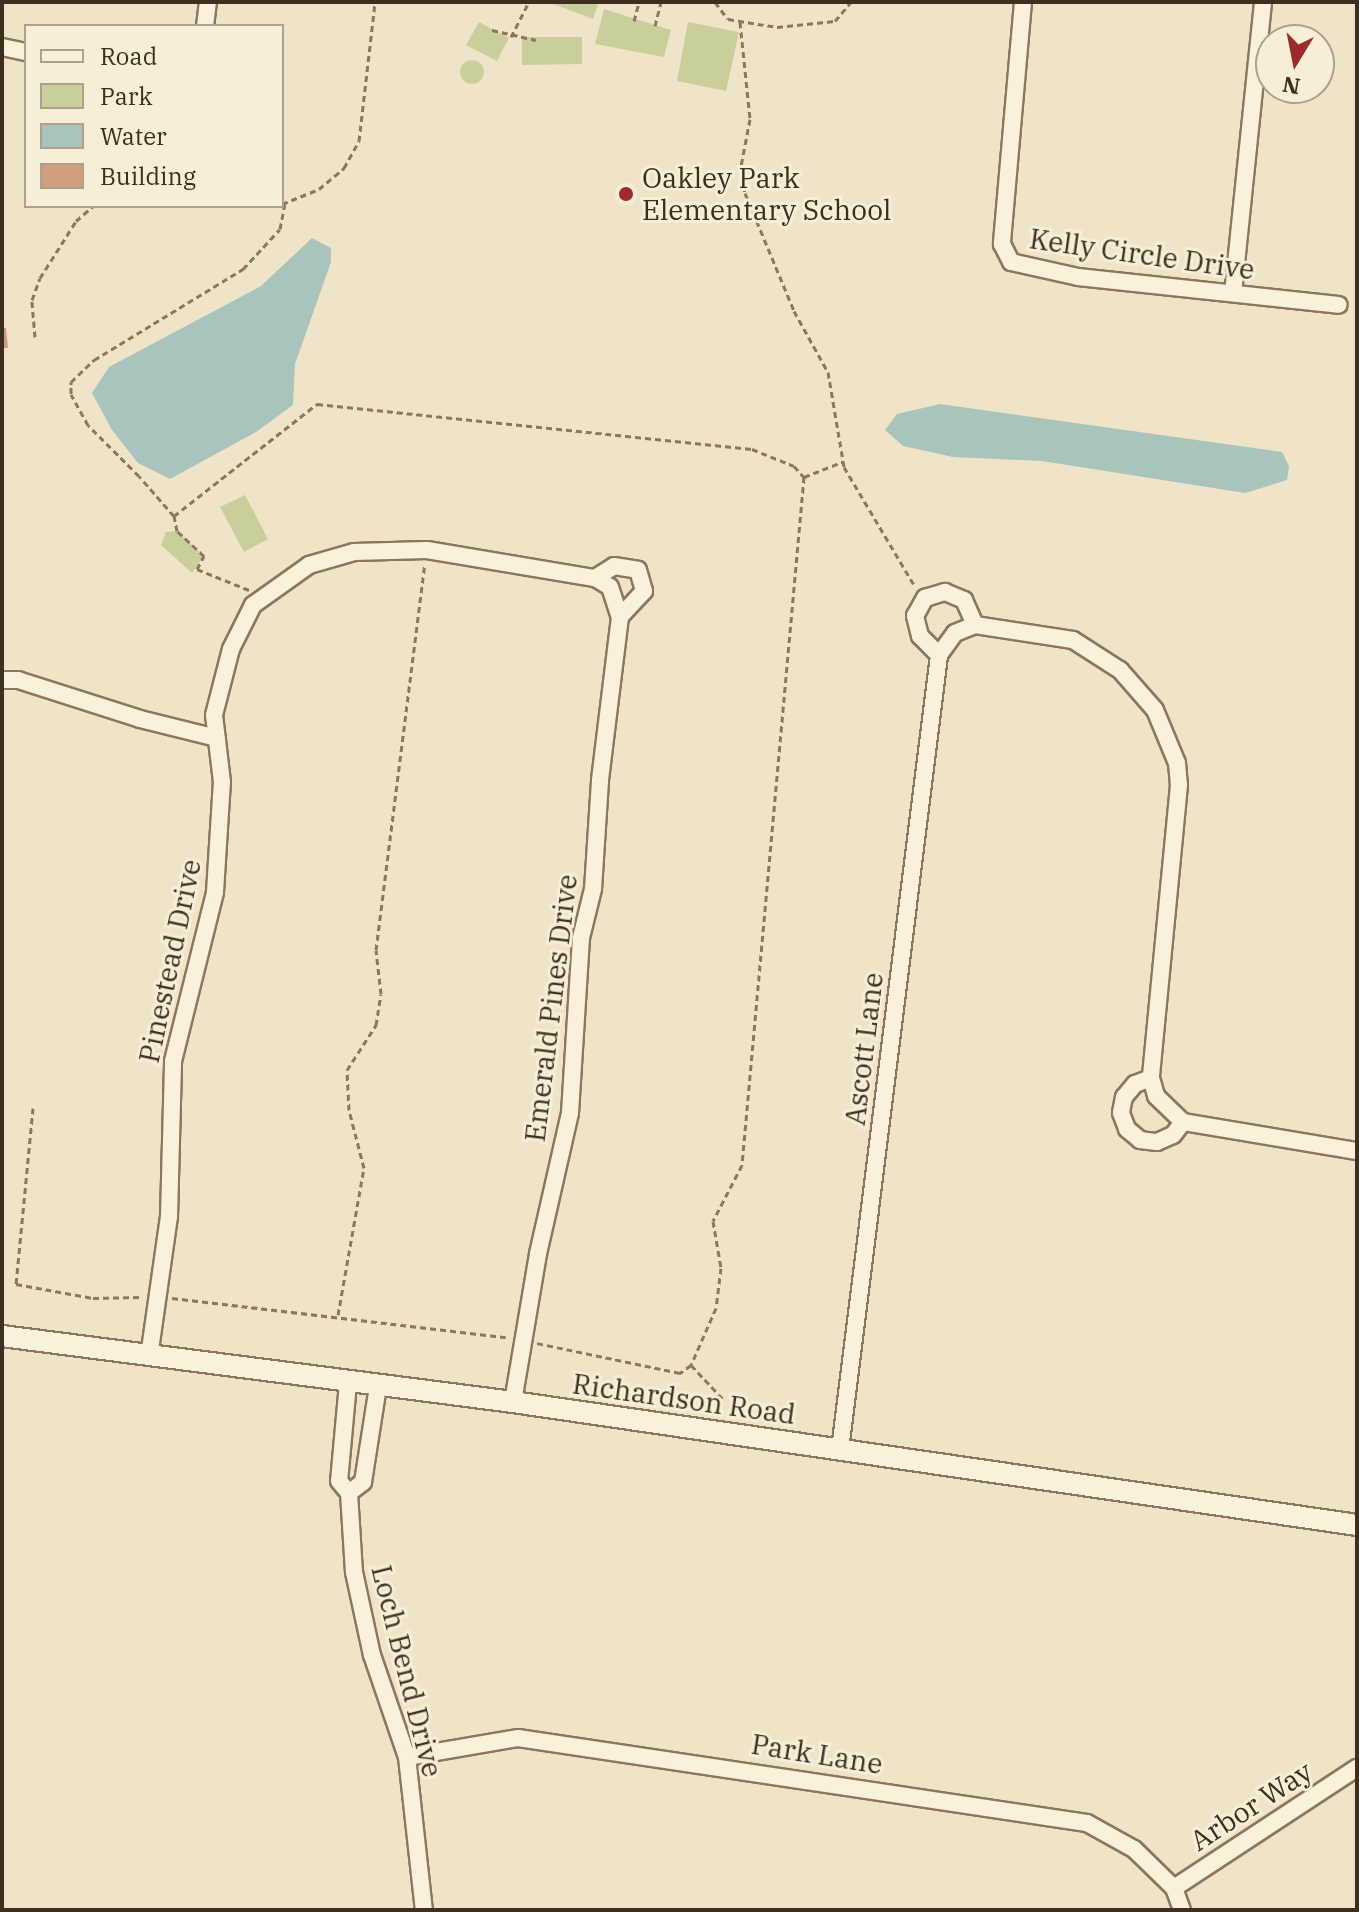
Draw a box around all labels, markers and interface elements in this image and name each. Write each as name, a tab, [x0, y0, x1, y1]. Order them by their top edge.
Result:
legend	[24, 24, 284, 208]
north arrow	[1255, 24, 1335, 104]
text: Road	[100, 40, 157, 72]
text: N	[1280, 70, 1302, 102]
text: Park	[100, 80, 152, 112]
text: Water	[100, 120, 167, 152]
text: Building	[100, 160, 196, 192]
place label: Oakley Park Elementary School	[642, 161, 891, 227]
marker: Oakley Park Elementary School	[617, 185, 635, 203]
street label: Kelly Circle Drive	[1027, 222, 1257, 286]
street label: Pinestead Drive	[132, 856, 208, 1066]
street label: Emerald Pines Drive	[518, 872, 584, 1144]
street label: Ascott Lane	[838, 971, 890, 1127]
street label: Richardson Road	[570, 1367, 798, 1431]
street label: Loch Bend Drive	[364, 1562, 450, 1780]
street label: Park Lane	[749, 1727, 885, 1781]
street label: Arbor Way	[1184, 1754, 1318, 1858]

